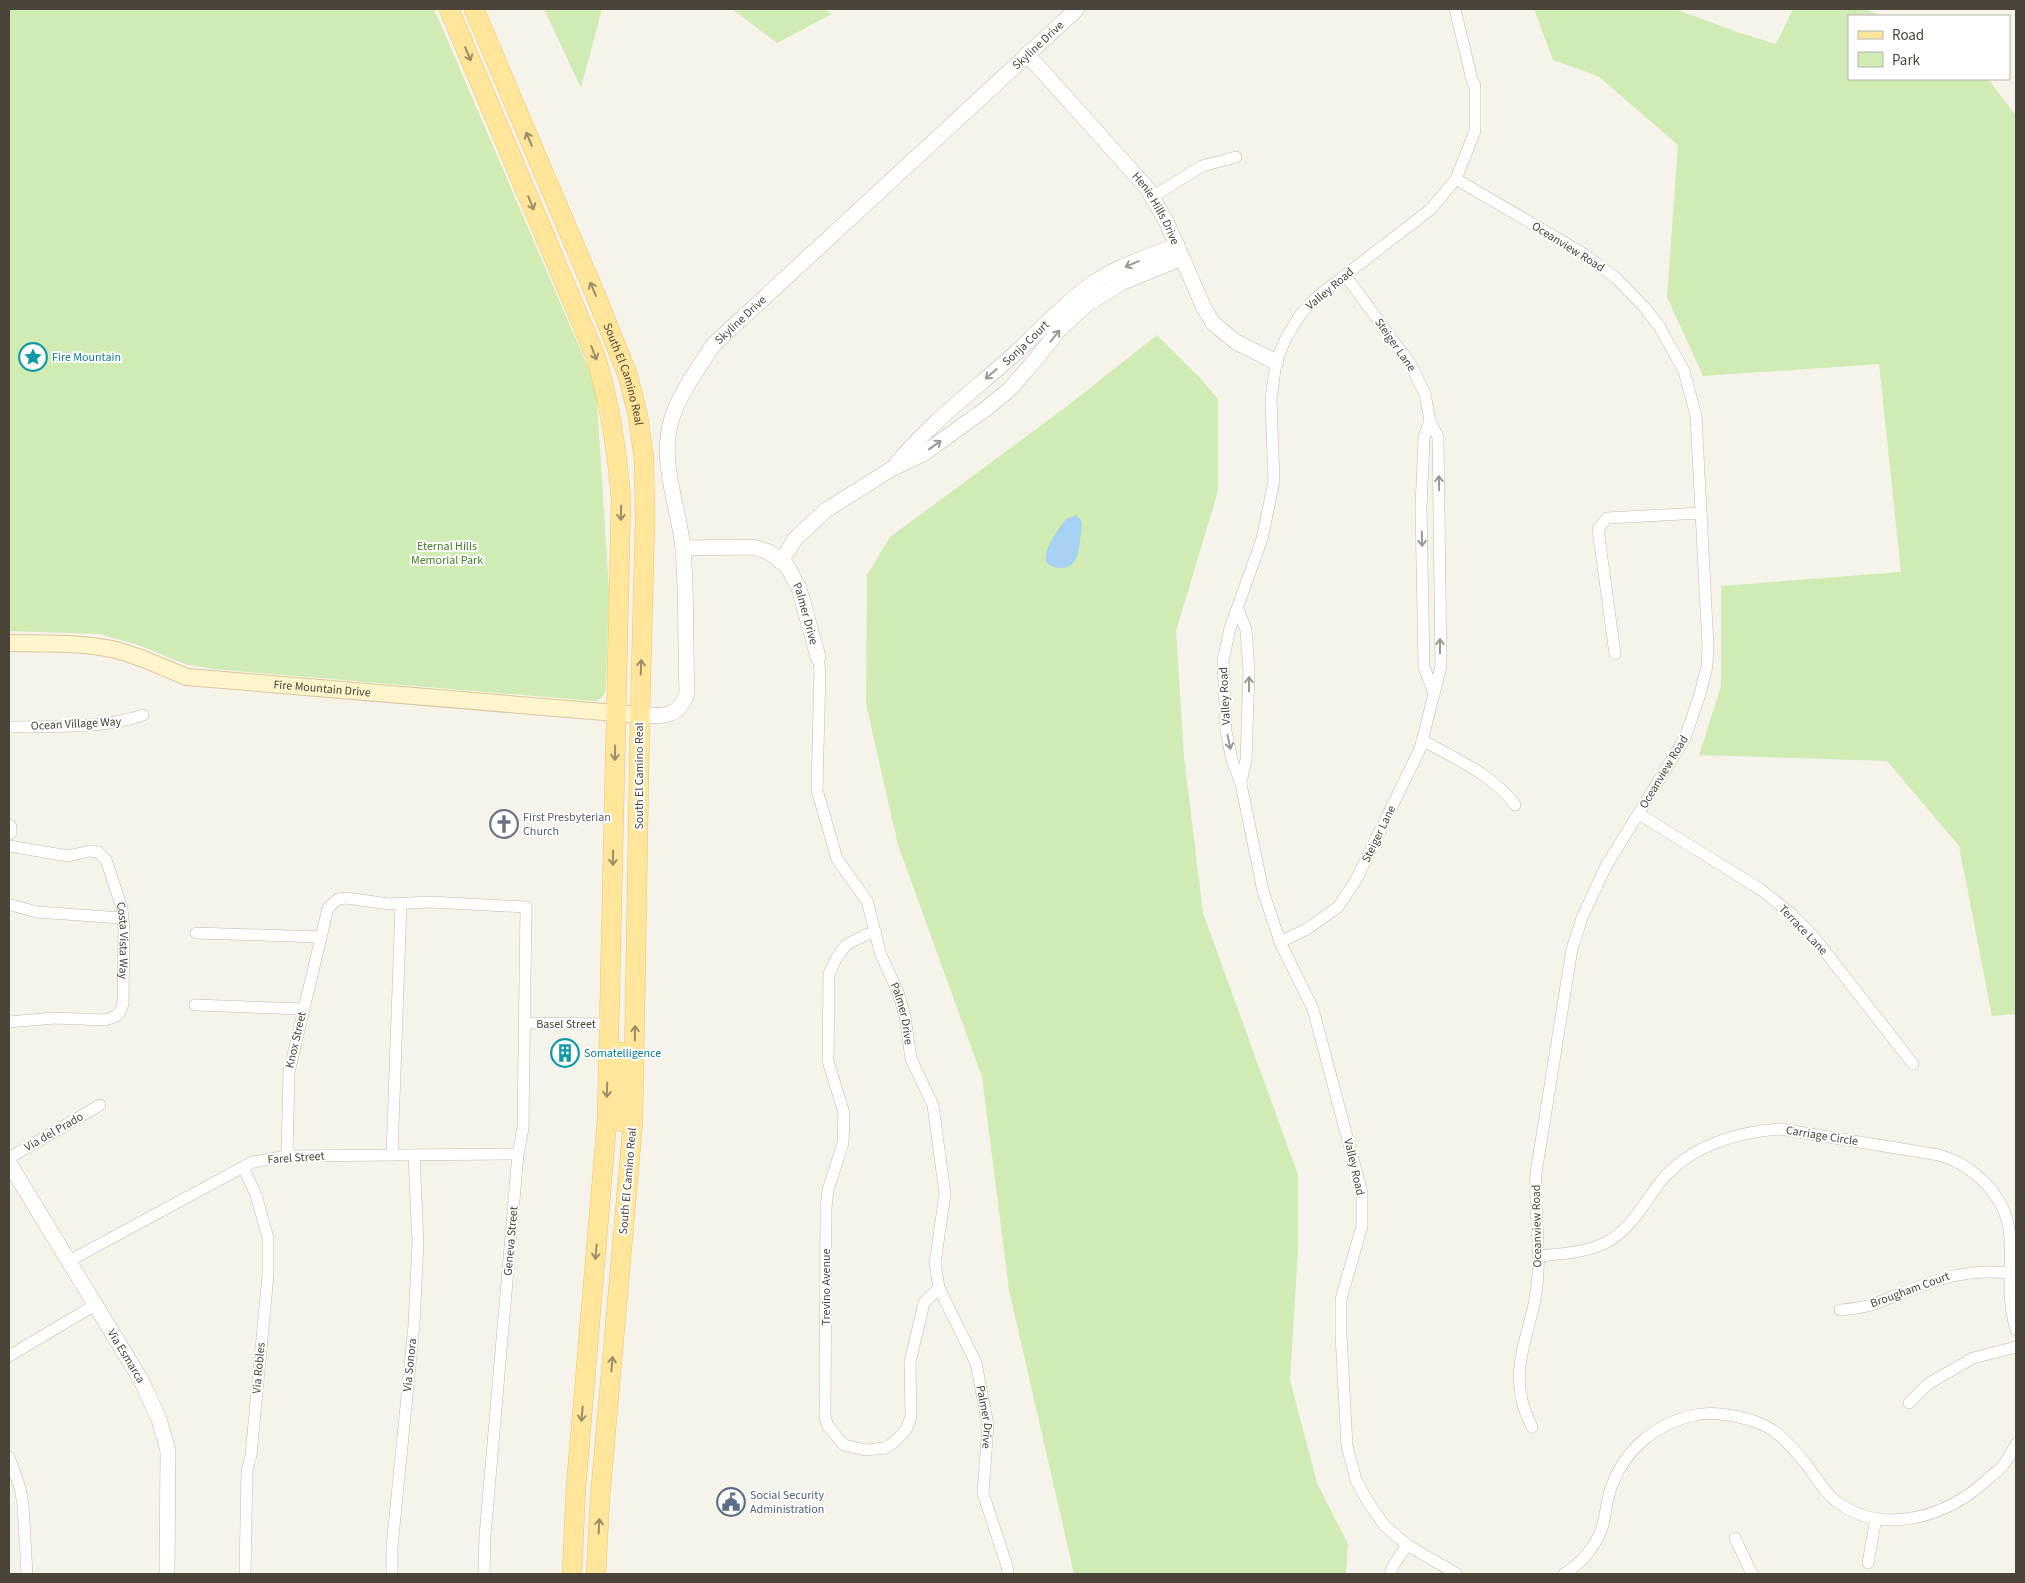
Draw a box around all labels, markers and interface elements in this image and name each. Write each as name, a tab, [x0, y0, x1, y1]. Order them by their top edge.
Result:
legend	[1848, 15, 2010, 80]
street label: Skyline Drive	[1008, 17, 1068, 73]
text: Road	[1892, 25, 1924, 46]
one-way arrow	[464, 46, 473, 61]
text: Park	[1892, 50, 1921, 71]
one-way arrow	[524, 132, 534, 147]
street label: Henie Hills Drive	[1128, 168, 1184, 247]
one-way arrow	[527, 195, 536, 211]
street label: Oceanview Road	[1528, 218, 1608, 276]
one-way arrow	[1125, 260, 1140, 270]
street label: Valley Road	[1302, 264, 1358, 314]
one-way arrow	[587, 281, 596, 296]
street label: Skyline Drive	[711, 291, 770, 348]
street label: Steiger Lane	[1370, 315, 1420, 375]
street label: Sonja Court	[998, 317, 1053, 370]
street label: South El Camino Real	[599, 320, 648, 426]
one-way arrow	[1049, 330, 1060, 343]
place icon: Fire Mountain	[18, 342, 48, 372]
one-way arrow	[590, 345, 599, 361]
place label: Fire Mountain	[52, 349, 121, 366]
one-way arrow	[985, 368, 998, 380]
one-way arrow	[928, 440, 942, 450]
one-way arrow	[1434, 475, 1444, 492]
one-way arrow	[616, 504, 626, 520]
one-way arrow	[1417, 530, 1427, 547]
park label: Eternal Hills Memorial Park	[411, 538, 483, 569]
street label: Palmer Drive	[789, 579, 823, 647]
one-way arrow	[1435, 638, 1445, 654]
one-way arrow	[636, 659, 646, 675]
street label: Valley Road	[1215, 667, 1235, 725]
street label: Fire Mountain Drive	[273, 676, 371, 701]
one-way arrow	[1244, 676, 1254, 692]
street label: Ocean Village Way	[30, 713, 122, 735]
street label: South El Camino Real	[631, 722, 648, 830]
street label: Oceanview Road	[1635, 732, 1693, 812]
one-way arrow	[1225, 734, 1234, 750]
one-way arrow	[611, 745, 620, 761]
street label: Steiger Lane	[1358, 802, 1400, 865]
church icon: First Presbyterian Church	[489, 809, 519, 839]
place label: First Presbyterian Church	[523, 809, 611, 840]
one-way arrow	[608, 849, 618, 865]
street label: Costa Vista Way	[112, 899, 133, 980]
street label: Terrace Lane	[1775, 901, 1831, 959]
street label: Palmer Drive	[886, 979, 917, 1046]
street label: Knox Street	[281, 1010, 311, 1070]
street label: Basel Street	[536, 1016, 596, 1033]
one-way arrow	[630, 1025, 640, 1042]
building icon: Somatelligence	[550, 1038, 580, 1068]
place label: Somatelligence	[584, 1045, 661, 1062]
one-way arrow	[603, 1082, 612, 1098]
street label: Via del Prado	[21, 1108, 87, 1156]
street label: Carriage Circle	[1785, 1122, 1859, 1150]
street label: South El Camino Real	[615, 1127, 641, 1235]
street label: Valley Road	[1339, 1137, 1369, 1197]
street label: Farel Street	[267, 1148, 325, 1168]
street label: Oceanview Road	[1528, 1184, 1546, 1268]
street label: Geneva Street	[499, 1205, 523, 1277]
one-way arrow	[591, 1244, 601, 1260]
street label: Trevino Avenue	[818, 1248, 835, 1325]
street label: Brougham Court	[1868, 1268, 1952, 1312]
street label: Via Esmarca	[103, 1326, 149, 1386]
street label: Via Sonora	[399, 1338, 421, 1392]
street label: Via Robles	[248, 1342, 270, 1394]
one-way arrow	[607, 1356, 616, 1372]
street label: Palmer Drive	[972, 1384, 997, 1449]
one-way arrow	[578, 1406, 587, 1422]
public building icon: Social Security Administration	[716, 1487, 746, 1517]
place label: Social Security Administration	[750, 1487, 824, 1518]
one-way arrow	[594, 1518, 603, 1534]

